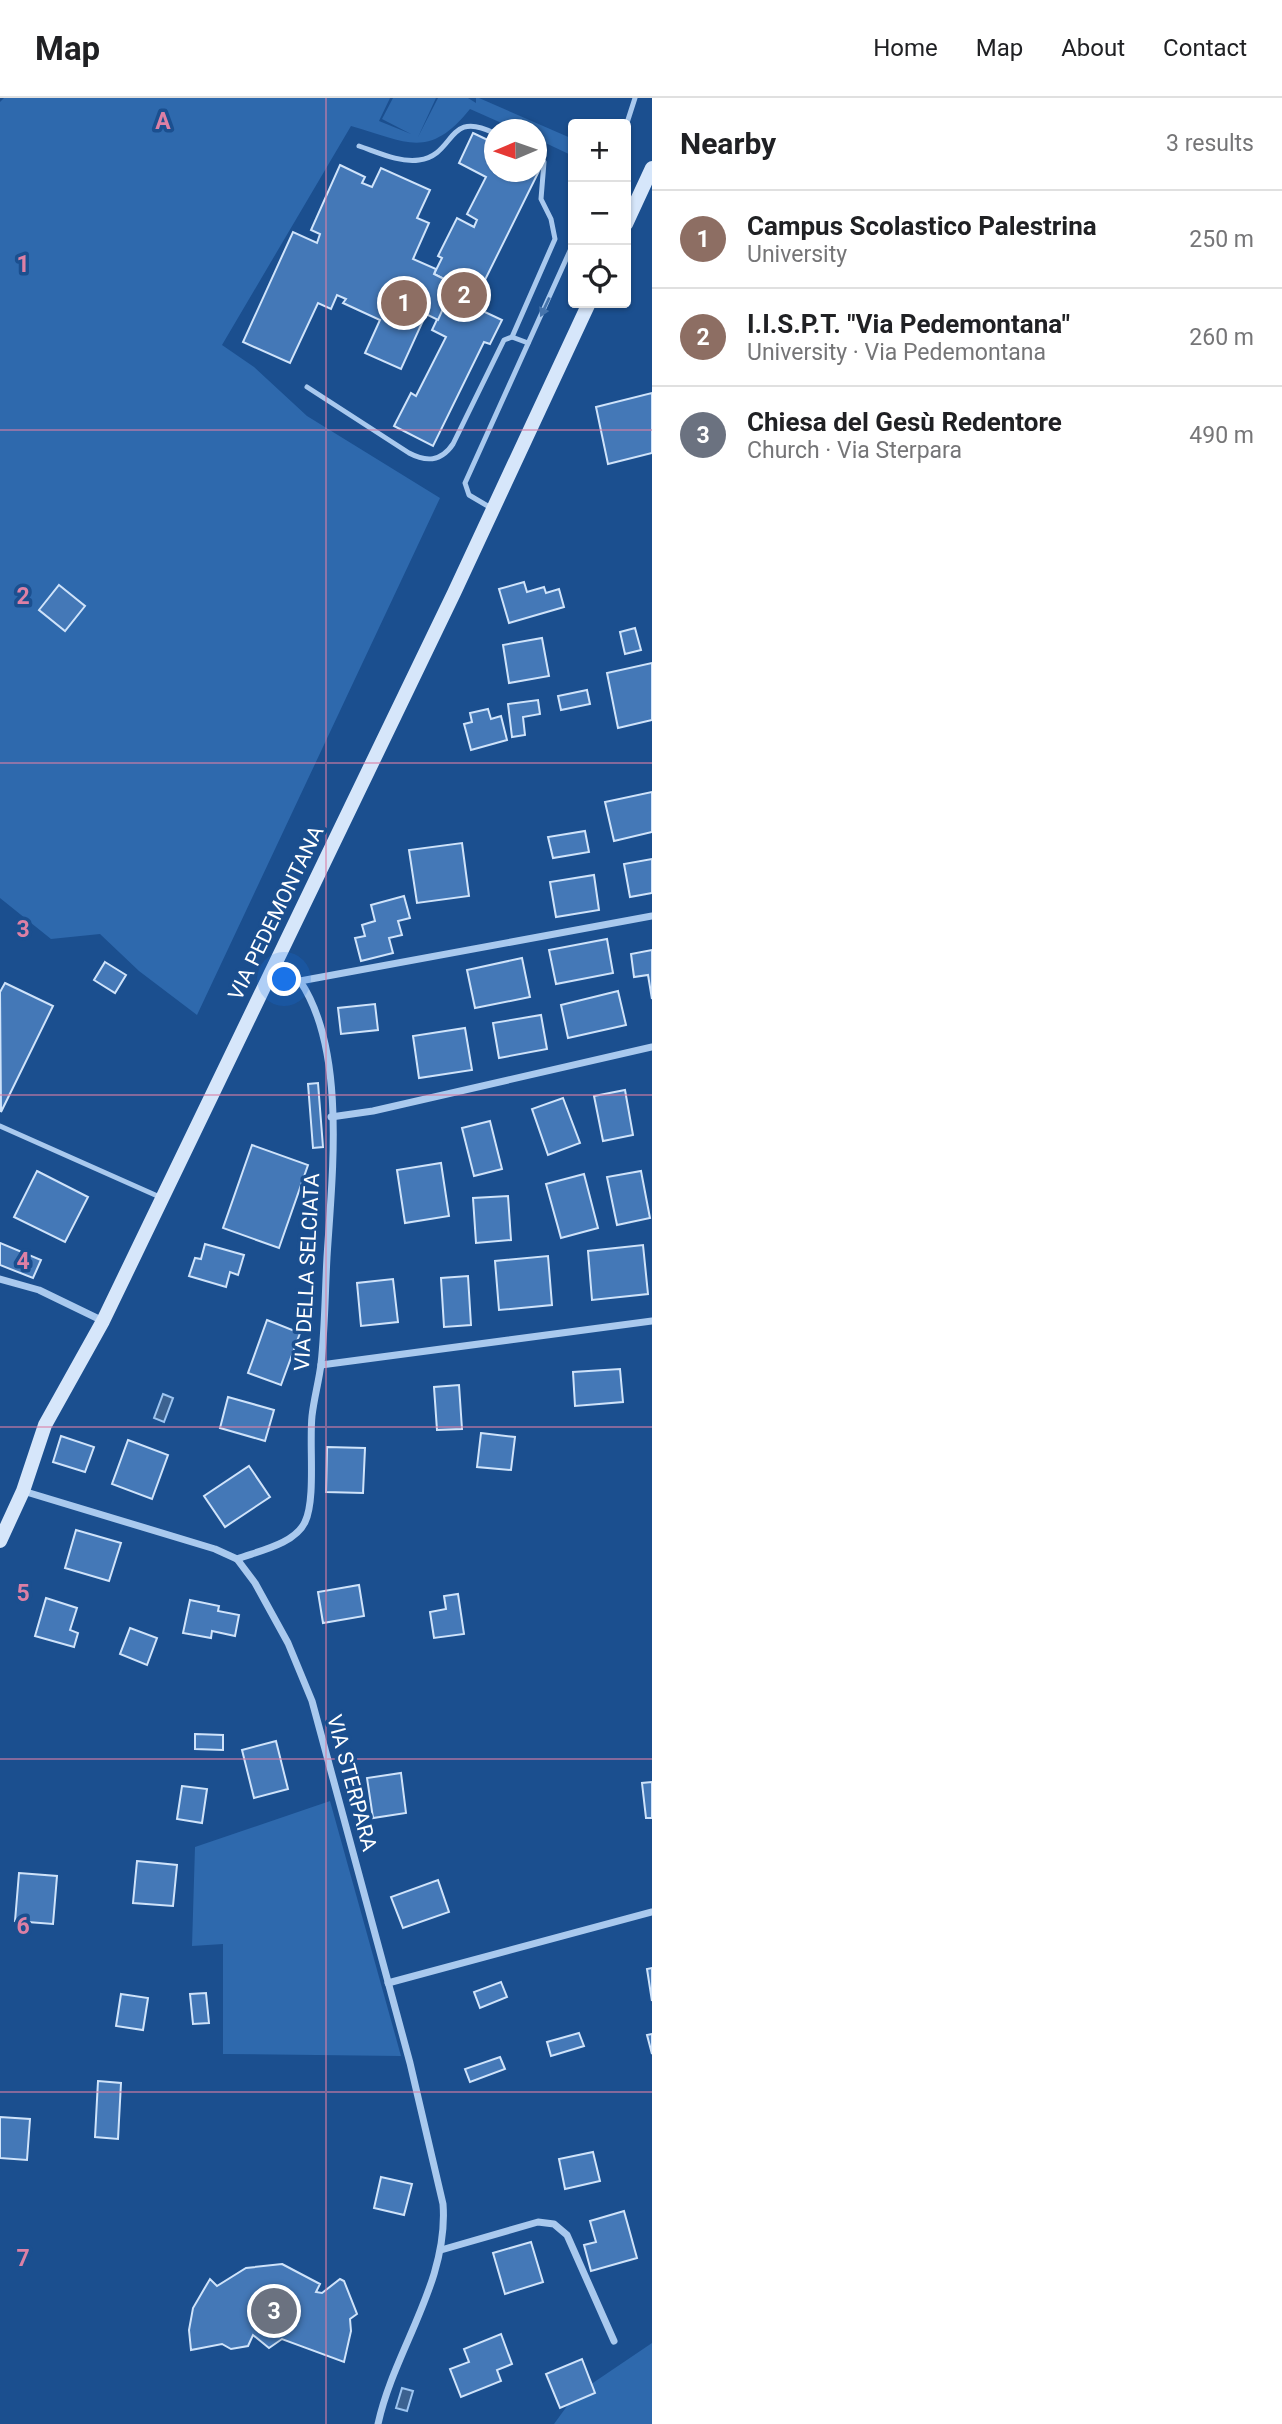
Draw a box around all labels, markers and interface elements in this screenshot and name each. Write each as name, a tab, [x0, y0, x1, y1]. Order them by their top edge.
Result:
text: Map	[35, 29, 100, 68]
text: Home	[873, 34, 938, 62]
text: Map	[976, 34, 1023, 62]
text: About	[1061, 34, 1125, 62]
text: Contact	[1163, 34, 1247, 62]
text: A	[155, 108, 171, 135]
north arrow	[484, 119, 547, 182]
map controls	[568, 119, 631, 308]
button: +	[568, 119, 631, 182]
text: Nearby	[680, 126, 776, 161]
text: 3 results	[1166, 130, 1254, 157]
button: −	[568, 182, 631, 245]
text: Campus Scolastico Palestrina	[747, 211, 1097, 241]
text: 1	[696, 226, 710, 253]
text: 250 m	[1189, 226, 1254, 253]
text: University	[747, 241, 847, 268]
button: locate	[568, 245, 631, 308]
text: 1	[16, 251, 30, 278]
pin: 2	[441, 269, 487, 321]
pin: 1	[381, 277, 427, 329]
one-way arrow	[539, 296, 550, 317]
text: I.I.S.P.T. "Via Pedemontana"	[747, 309, 1070, 339]
text: 2	[696, 324, 710, 351]
text: 260 m	[1189, 324, 1254, 351]
text: University · Via Pedemontana	[747, 339, 1046, 366]
text: Chiesa del Gesù Redentore	[747, 407, 1062, 437]
text: 3	[696, 422, 710, 449]
text: 490 m	[1189, 422, 1254, 449]
text: Church · Via Sterpara	[747, 437, 962, 464]
text: 2	[16, 583, 30, 610]
street label: VIA PEDEMONTANA	[223, 822, 329, 1004]
text: 3	[16, 916, 30, 943]
your location	[267, 962, 301, 996]
street label: VIA DELLA SELCIATA	[290, 1172, 324, 1372]
text: 4	[16, 1248, 30, 1275]
text: 5	[16, 1580, 30, 1607]
street label: VIA STERPARA	[322, 1712, 382, 1854]
text: 6	[16, 1913, 30, 1940]
text: 7	[16, 2245, 30, 2272]
pin: 3	[251, 2285, 297, 2337]

